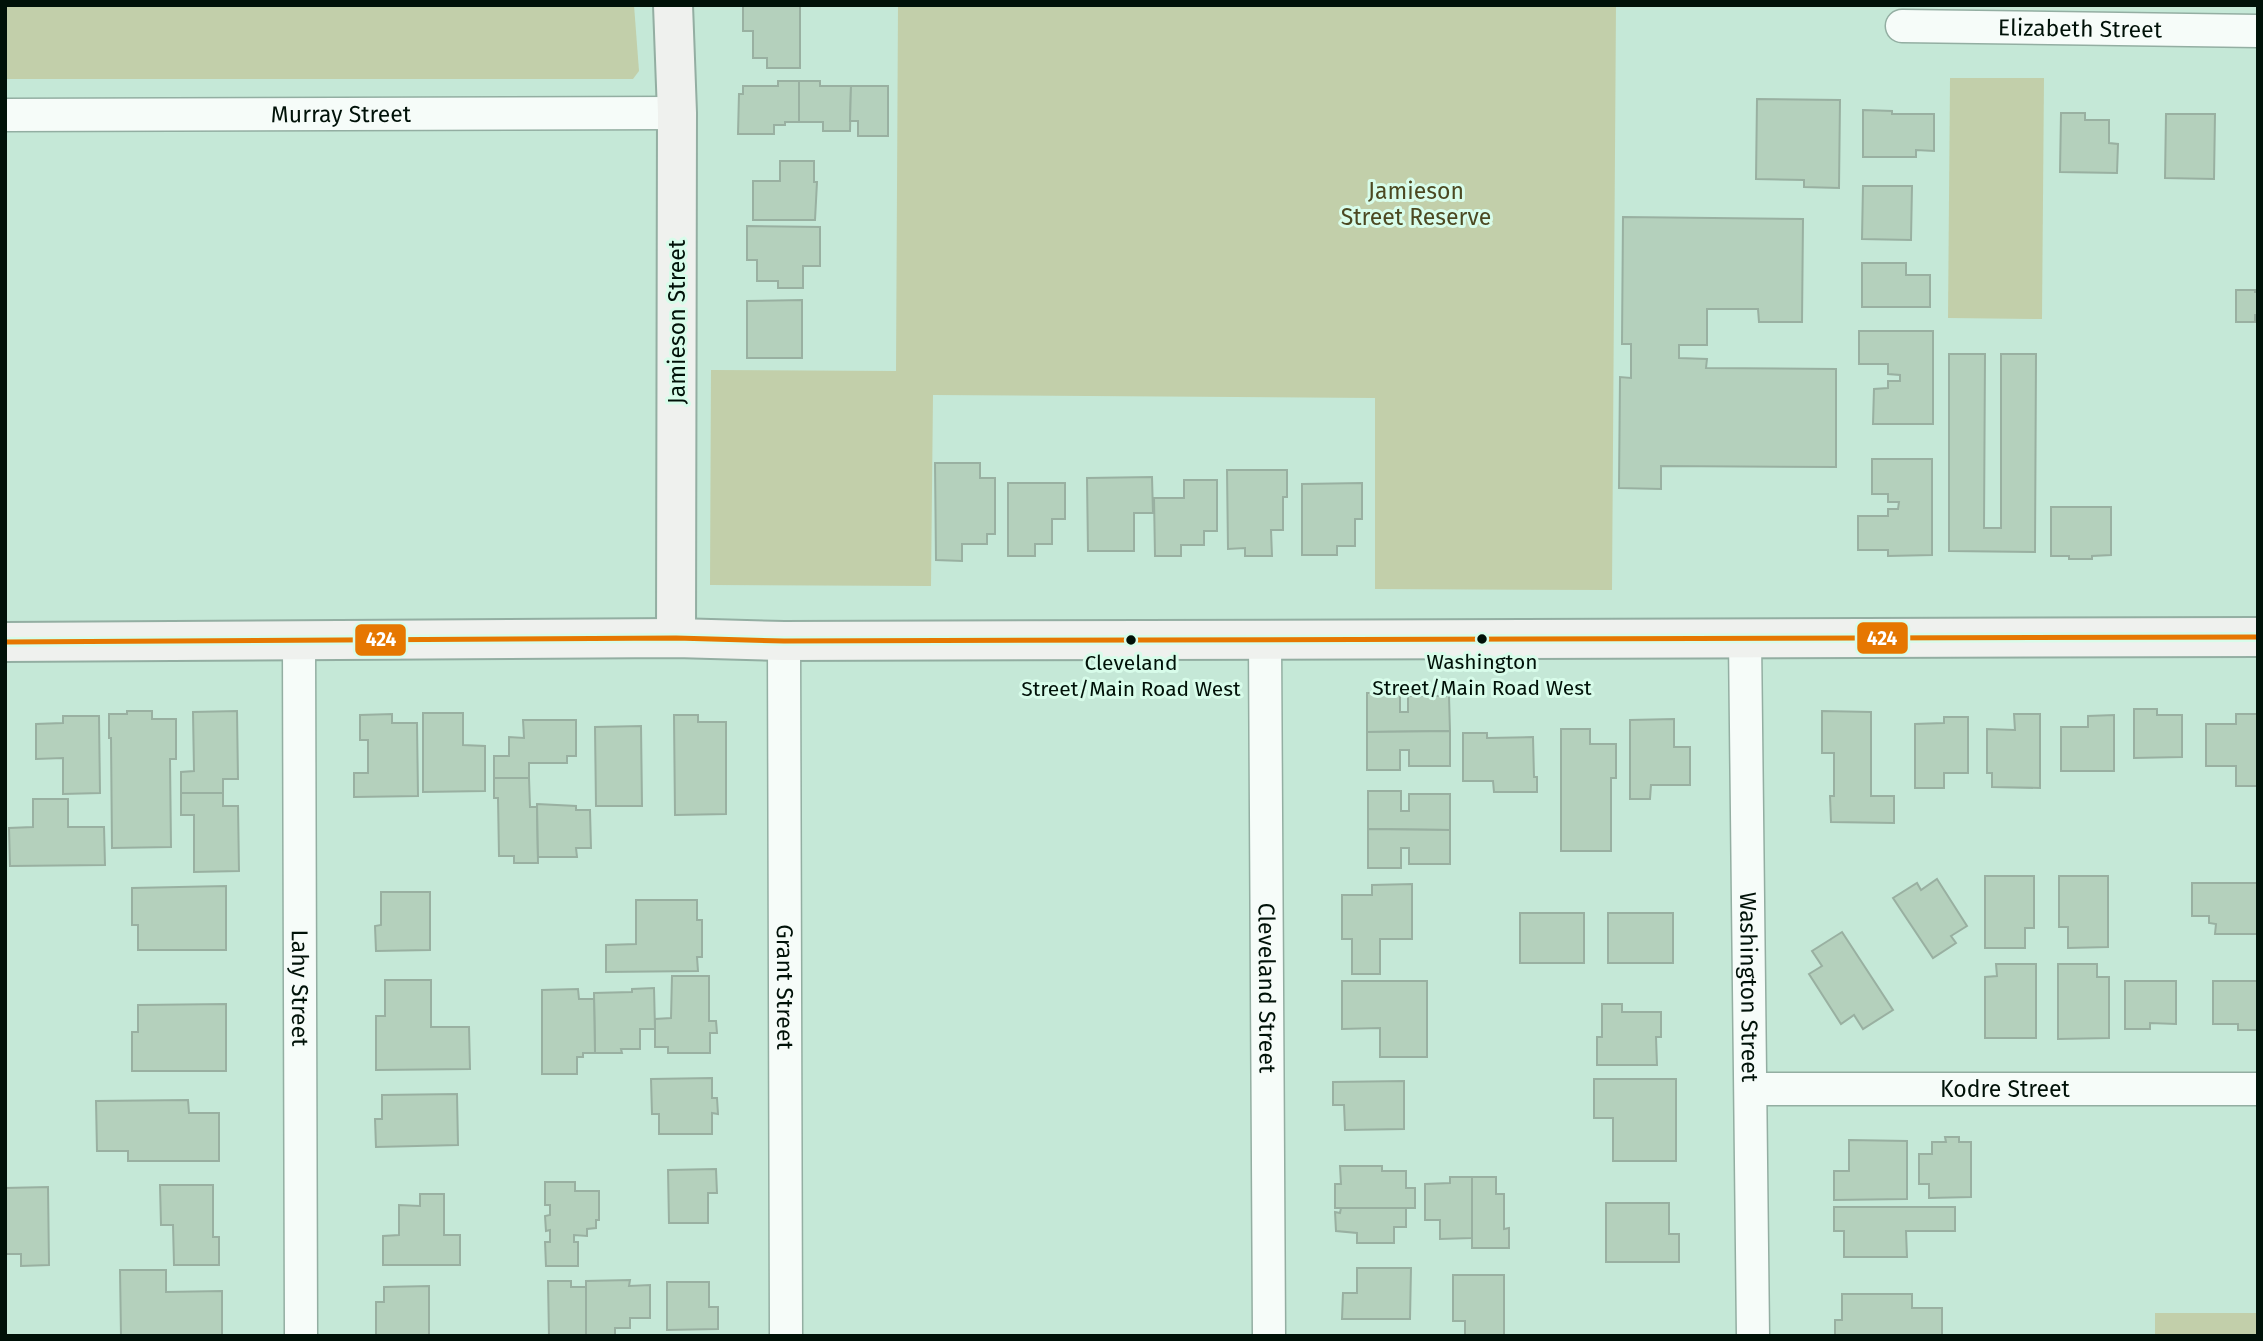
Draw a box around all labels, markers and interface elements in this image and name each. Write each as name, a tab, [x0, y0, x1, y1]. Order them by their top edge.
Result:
street label: Elizabeth Street	[1998, 13, 2163, 44]
street label: Murray Street	[271, 100, 412, 128]
park label: Jamieson Street Reserve	[1341, 177, 1491, 231]
street label: Jamieson Street	[663, 239, 691, 404]
line badge: 424	[1856, 621, 1909, 655]
line badge: 424	[354, 623, 407, 657]
text: 424	[1867, 627, 1897, 650]
text: 424	[366, 628, 396, 651]
marker: Washington Street/Main Road West	[1475, 632, 1489, 646]
marker: Cleveland Street/Main Road West	[1124, 633, 1138, 647]
place label: Washington Street/Main Road West	[1372, 649, 1592, 701]
place label: Cleveland Street/Main Road West	[1021, 650, 1241, 702]
street label: Washington Street	[1734, 892, 1764, 1083]
street label: Cleveland Street	[1253, 903, 1281, 1074]
street label: Grant Street	[771, 924, 799, 1050]
street label: Lahy Street	[286, 929, 314, 1047]
street label: Kodre Street	[1940, 1075, 2071, 1103]

